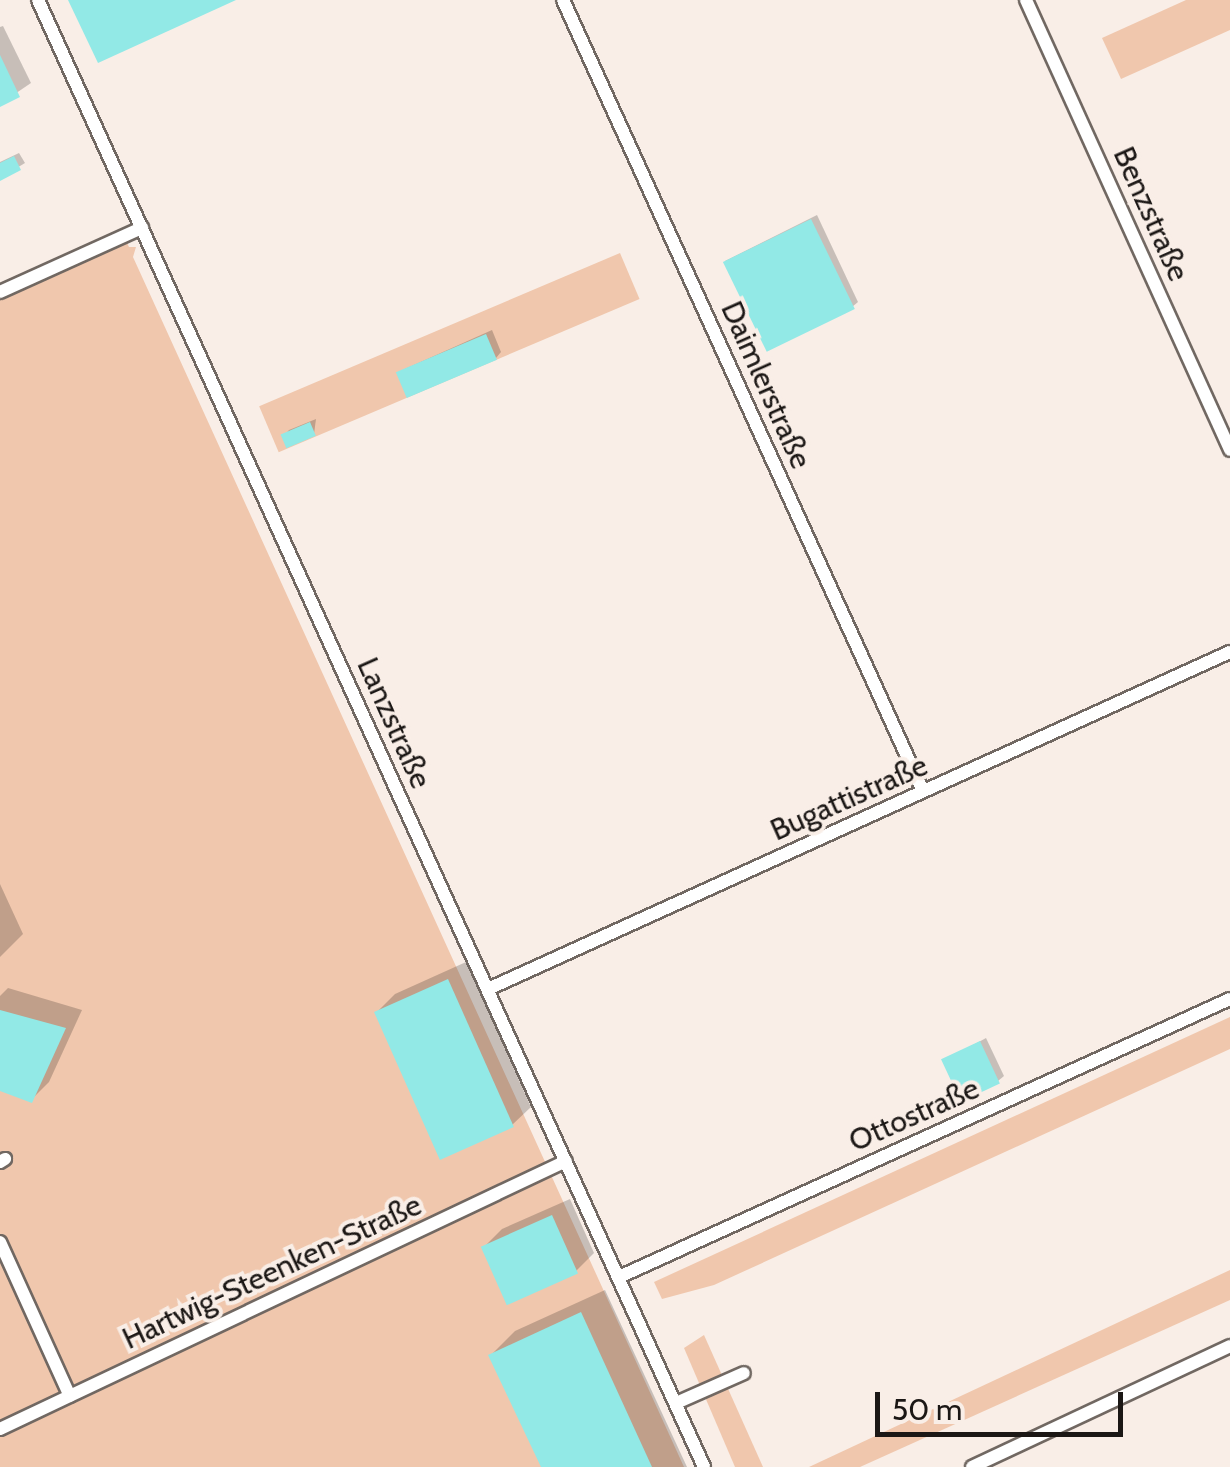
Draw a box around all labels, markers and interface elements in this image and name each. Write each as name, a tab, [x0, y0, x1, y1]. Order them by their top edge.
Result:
street label: Benzstraße	[1105, 141, 1197, 287]
street label: Daimlerstraße	[713, 296, 819, 474]
street label: Lanzstraße	[349, 652, 439, 794]
street label: Bugattistraße	[765, 747, 933, 849]
street label: Ottostraße	[843, 1070, 985, 1160]
street label: Hartwig-Steenken-Straße	[117, 1187, 427, 1357]
scale bar	[880, 1372, 1128, 1434]
text: 50 m	[892, 1391, 962, 1428]

